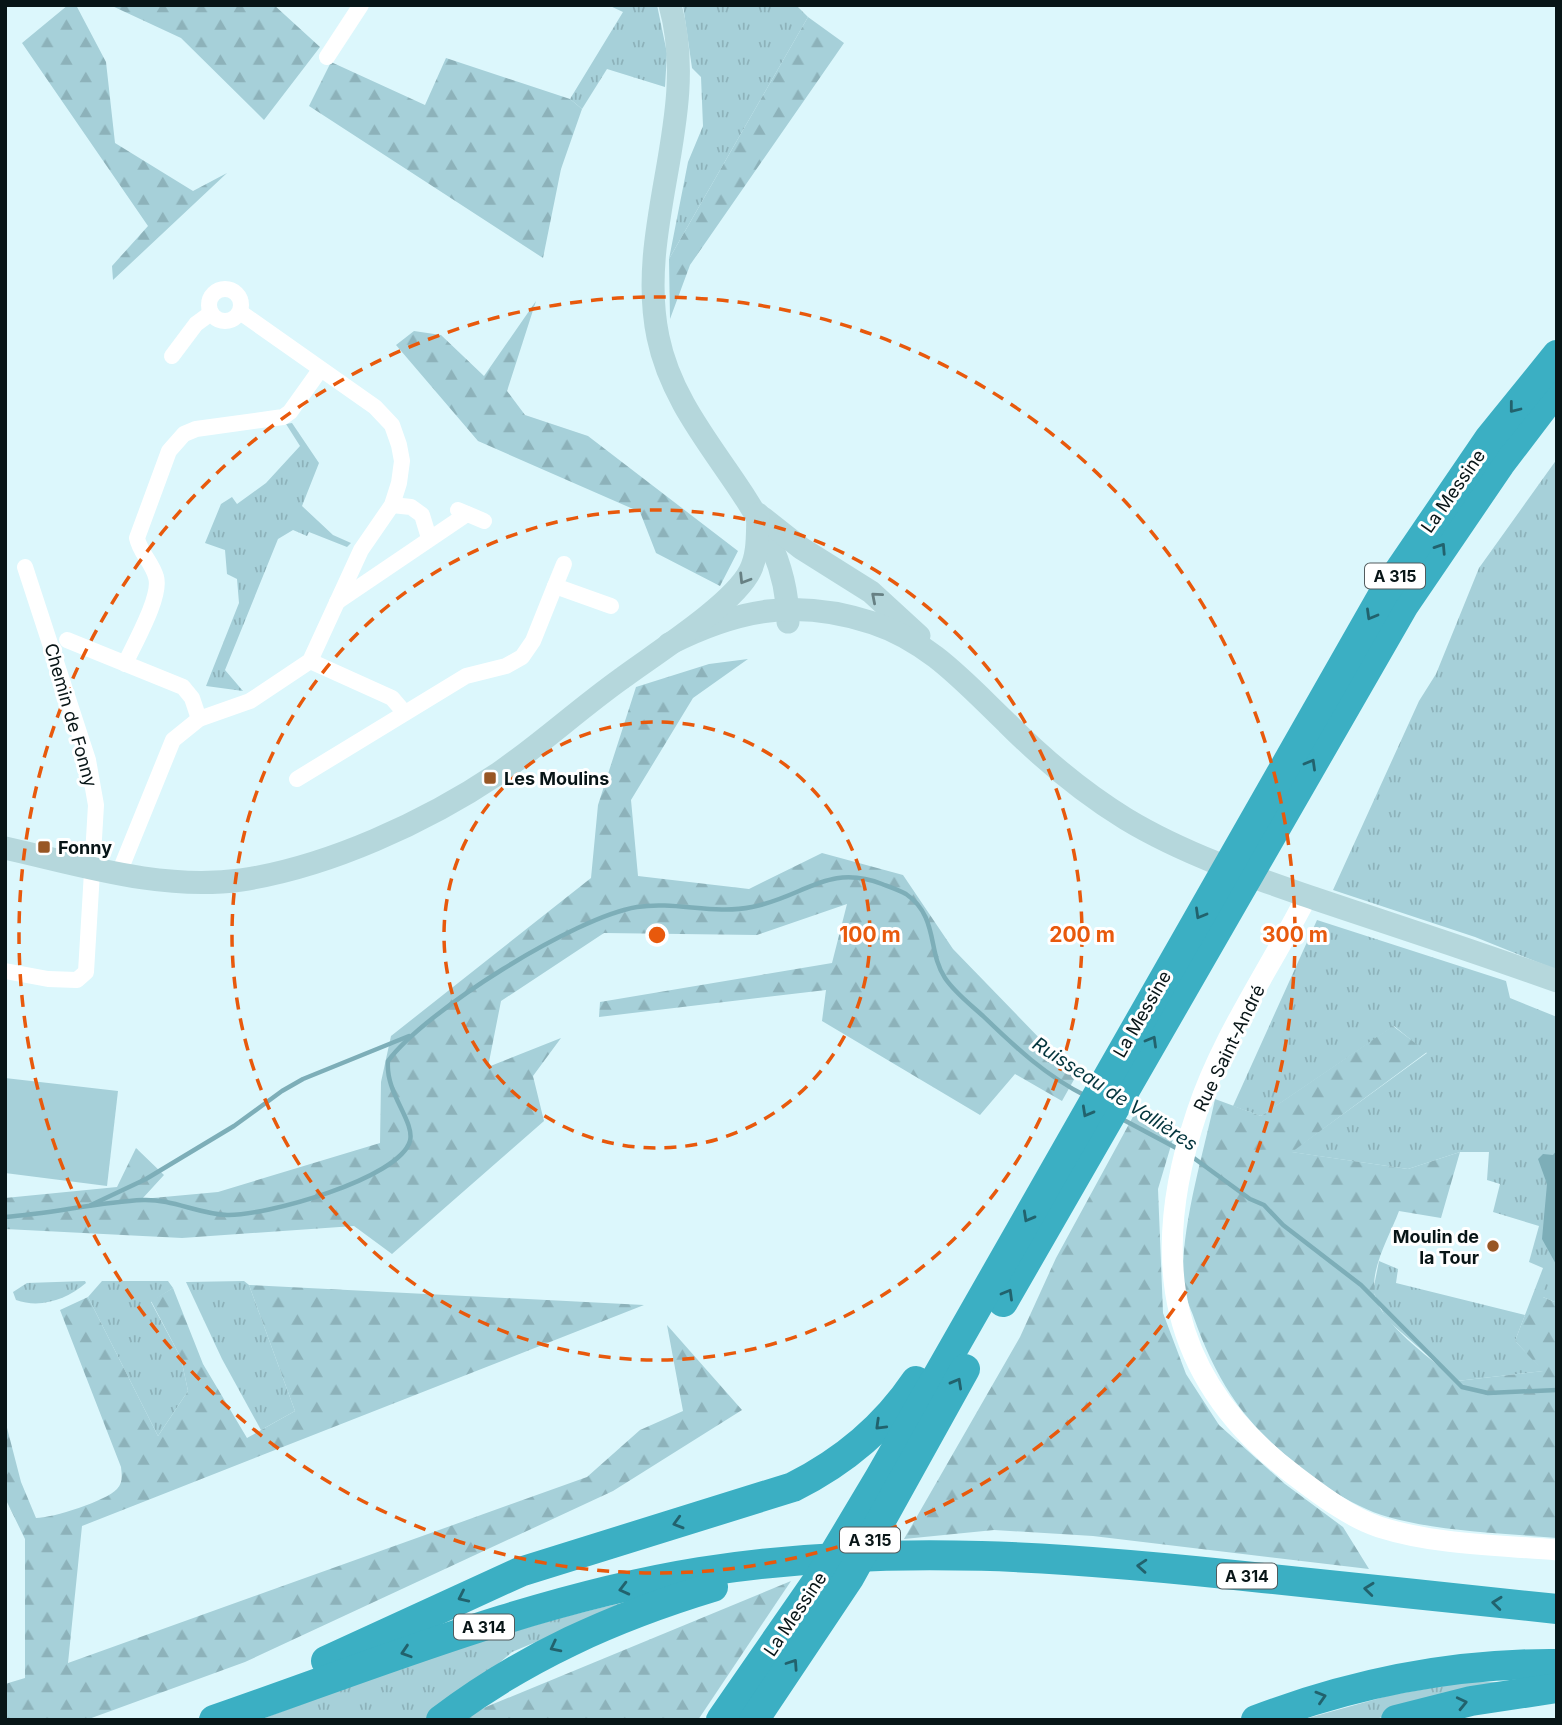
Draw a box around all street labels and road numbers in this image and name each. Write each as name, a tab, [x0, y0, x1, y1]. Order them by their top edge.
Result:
street label: La Messine	[1417, 445, 1489, 537]
road number: A 315	[1365, 564, 1425, 589]
street label: Chemin de Fonny	[40, 641, 102, 789]
street label: La Messine	[1109, 967, 1175, 1061]
street label: Rue Saint-André	[1189, 981, 1269, 1115]
road number: A 315	[840, 1528, 900, 1552]
road number: A 314	[1217, 1564, 1277, 1588]
street label: La Messine	[759, 1568, 831, 1660]
road number: A 314	[454, 1614, 514, 1639]

